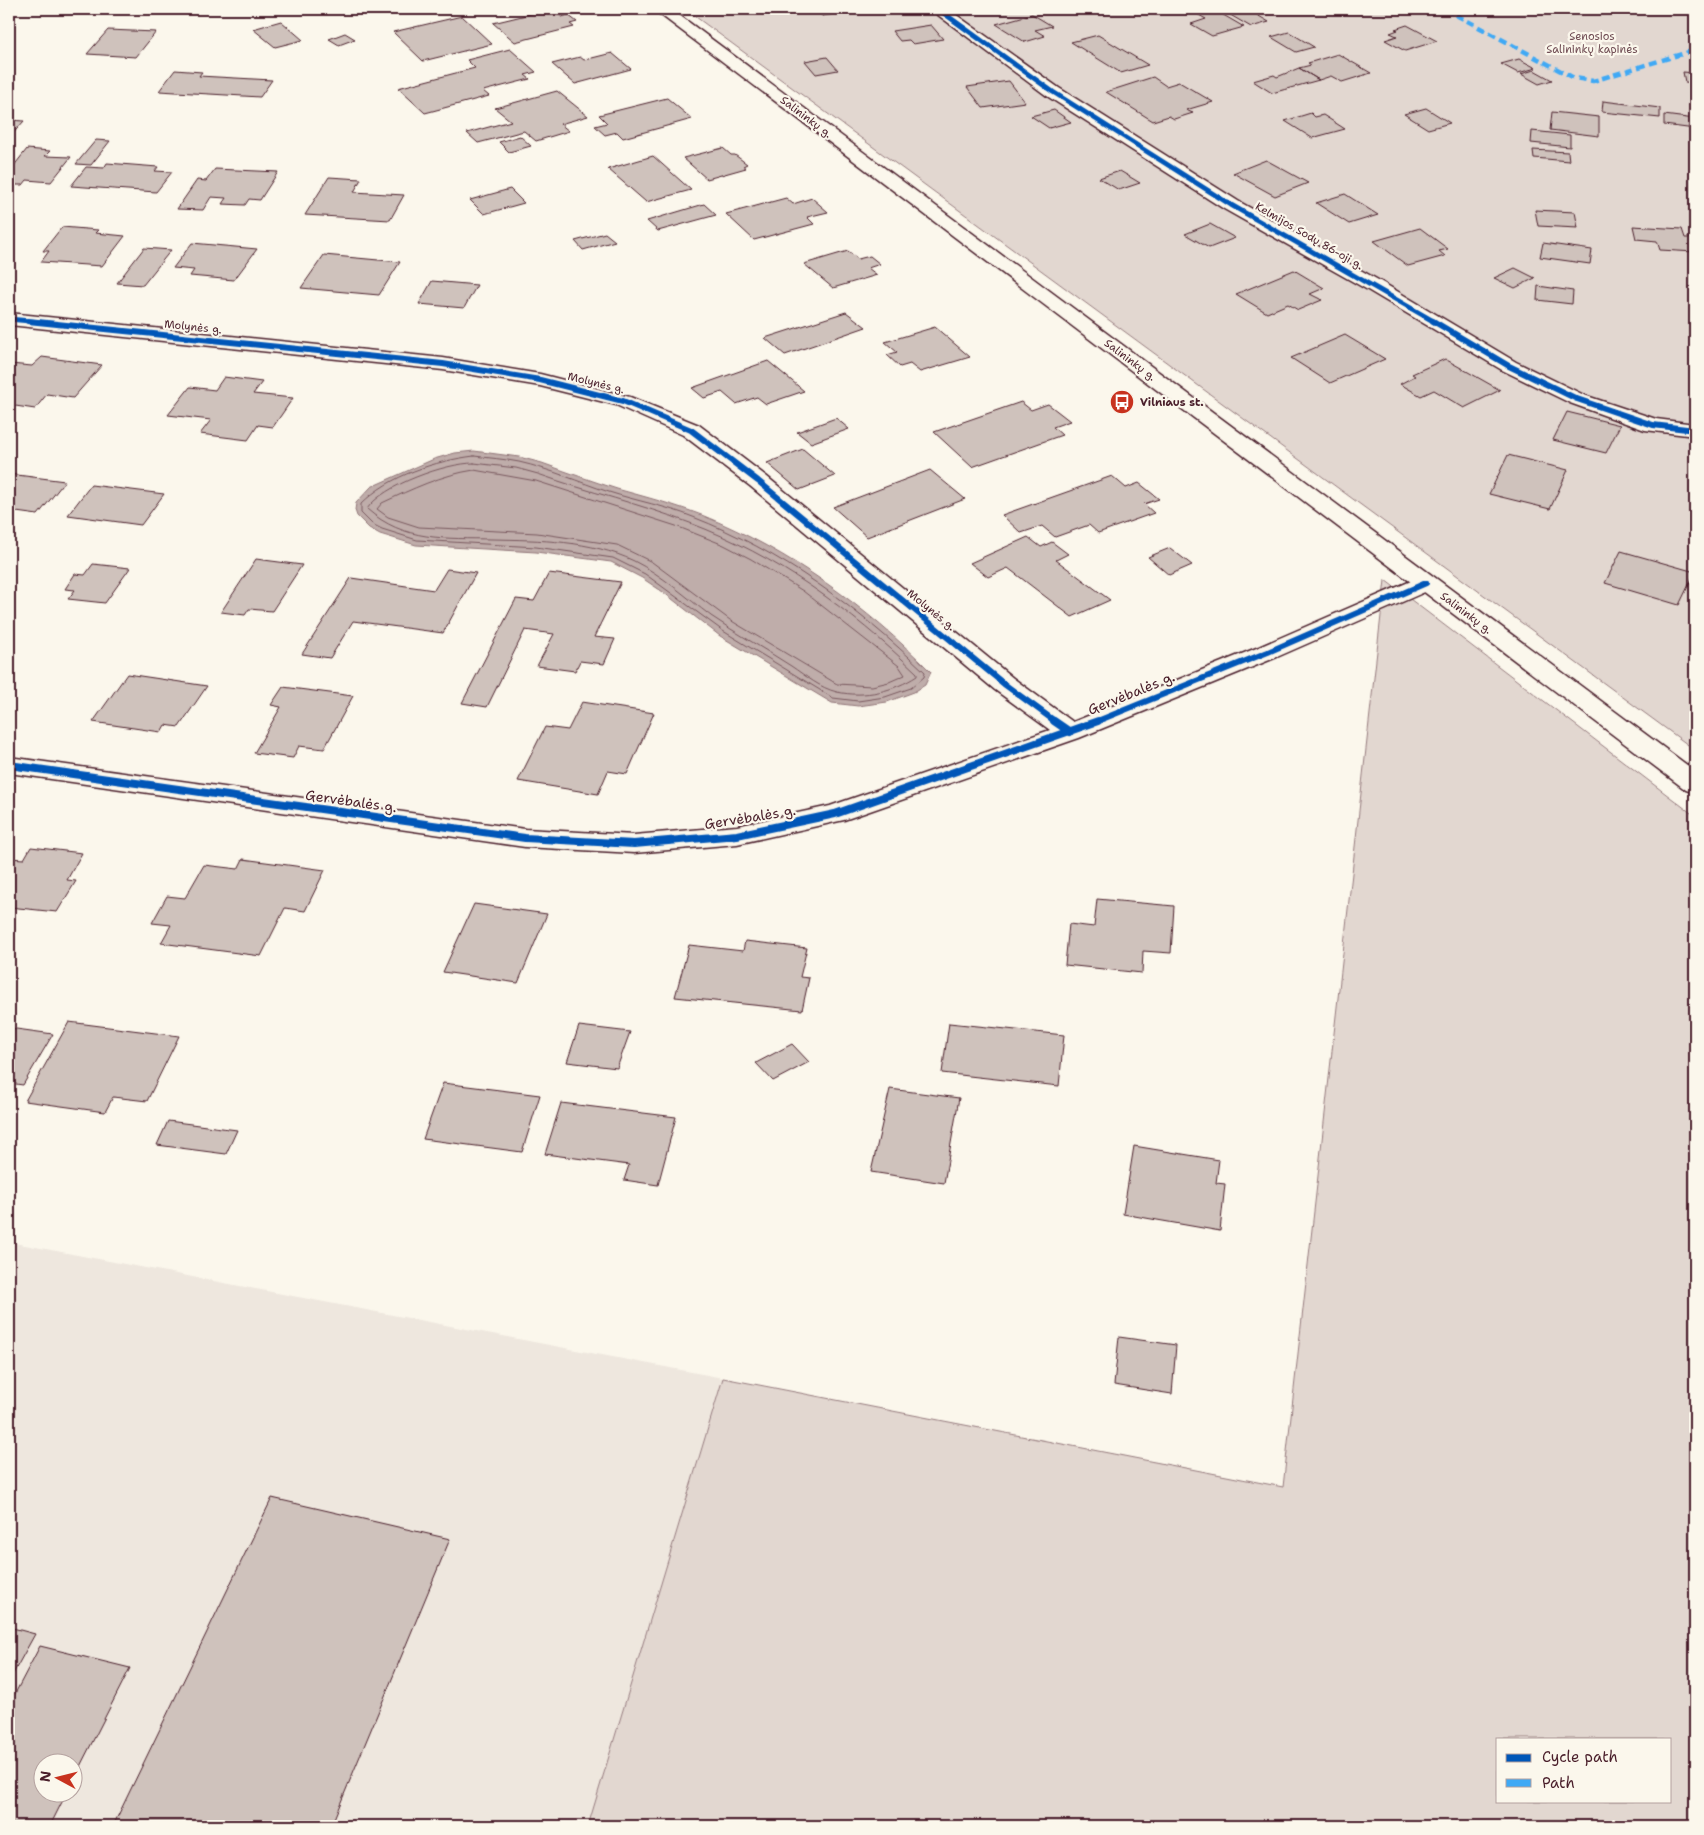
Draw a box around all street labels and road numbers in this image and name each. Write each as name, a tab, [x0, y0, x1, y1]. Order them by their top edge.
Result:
street label: Salininkų g.	[777, 93, 835, 141]
street label: Kelmijos Sodų 86-oji g.	[1252, 199, 1366, 273]
street label: Molynės g.	[163, 317, 223, 337]
street label: Salininkų g.	[1101, 336, 1159, 384]
street label: Molynės g.	[566, 369, 626, 397]
street label: Molynės g.	[904, 586, 958, 634]
street label: Salininkų g.	[1437, 589, 1495, 637]
street label: Gervėbalės g.	[1085, 667, 1177, 719]
street label: Gervėbalės g.	[304, 786, 398, 816]
street label: Gervėbalės g.	[703, 801, 797, 833]

